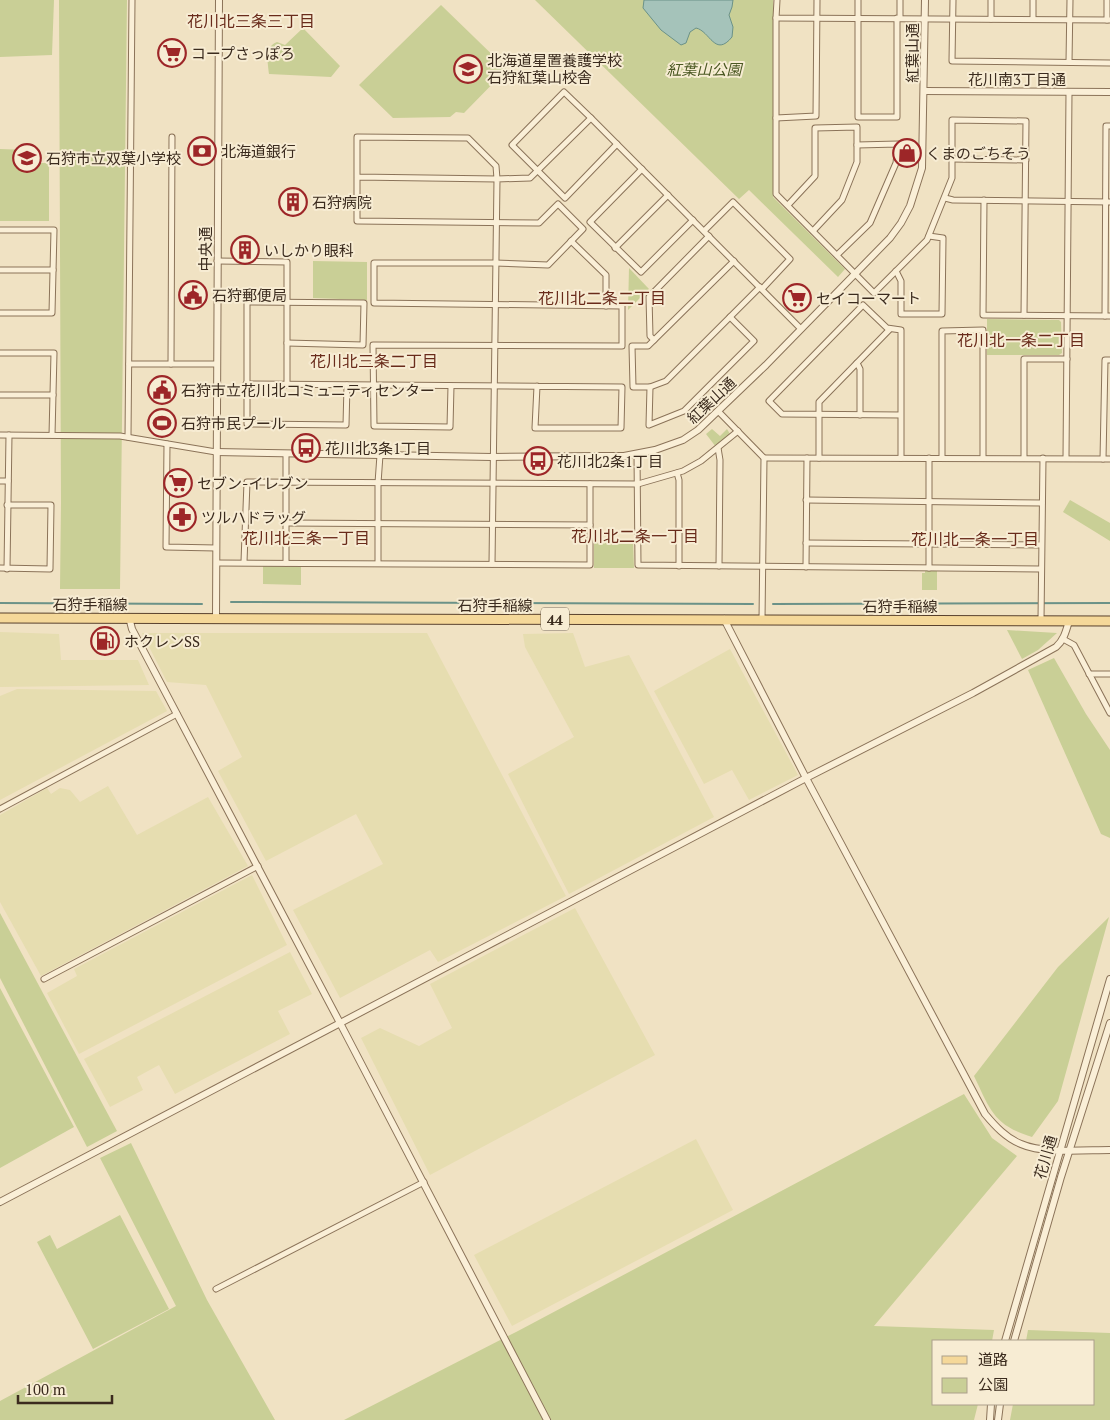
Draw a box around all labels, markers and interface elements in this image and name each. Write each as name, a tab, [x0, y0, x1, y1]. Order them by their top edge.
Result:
district label: 花川北三条三丁目	[187, 10, 315, 32]
street label: 紅葉山通	[902, 23, 922, 83]
supermarket icon: コープさっぽろ	[157, 38, 187, 68]
place label: コープさっぽろ	[191, 43, 295, 63]
place label: 北海道星置養護学校 石狩紅葉山校舎	[487, 50, 622, 87]
school or university icon: 北海道星置養護学校 石狩紅葉山校舎	[453, 54, 483, 84]
park label: 紅葉山公園	[666, 59, 743, 79]
street label: 花川南3丁目通	[968, 69, 1066, 89]
bank icon: 北海道銀行	[187, 136, 217, 166]
shop icon: くまのごちそう	[892, 138, 922, 168]
place label: 北海道銀行	[221, 141, 296, 161]
school or university icon: 石狩市立双葉小学校	[12, 143, 42, 173]
place label: くまのごちそう	[926, 143, 1031, 163]
place label: 石狩市立双葉小学校	[46, 148, 181, 168]
building icon: 石狩病院	[278, 187, 308, 217]
place label: 石狩病院	[312, 192, 372, 212]
street label: 中央通	[195, 226, 215, 272]
building icon: いしかり眼科	[230, 235, 260, 265]
place label: いしかり眼科	[264, 240, 354, 260]
public building icon: 石狩郵便局	[178, 280, 208, 310]
supermarket icon: セイコーマート	[782, 283, 812, 313]
place label: 石狩郵便局	[212, 285, 287, 305]
district label: 花川北二条二丁目	[538, 287, 666, 309]
place label: セイコーマート	[816, 288, 921, 308]
district label: 花川北一条二丁目	[957, 329, 1085, 351]
district label: 花川北三条二丁目	[310, 350, 438, 372]
street label: 紅葉山通	[682, 372, 740, 428]
public building icon: 石狩市立花川北コミュニティセンター	[147, 375, 177, 405]
place label: 石狩市立花川北コミュニティセンター	[181, 380, 435, 400]
sports icon: 石狩市民プール	[147, 408, 177, 438]
place label: 石狩市民プール	[181, 413, 286, 433]
bus stop icon: 花川北3条1丁目	[291, 433, 321, 463]
place label: 花川北3条1丁目	[325, 438, 431, 458]
bus stop icon: 花川北2条1丁目	[523, 446, 553, 476]
place label: 花川北2条1丁目	[557, 451, 663, 471]
supermarket icon: セブン-イレブン	[163, 468, 193, 498]
place label: セブン-イレブン	[197, 473, 308, 493]
pharmacy icon: ツルハドラッグ	[167, 502, 197, 532]
place label: ツルハドラッグ	[201, 507, 306, 527]
district label: 花川北二条一丁目	[571, 525, 699, 547]
district label: 花川北三条一丁目	[242, 527, 370, 549]
district label: 花川北一条一丁目	[911, 528, 1039, 550]
street label: 石狩手稲線	[52, 594, 128, 614]
street label: 石狩手稲線	[457, 595, 533, 615]
street label: 石狩手稲線	[862, 596, 938, 616]
road number: 44	[541, 608, 569, 630]
fuel station icon: ホクレンSS	[90, 626, 120, 656]
place label: ホクレンSS	[124, 631, 200, 651]
street label: 花川通	[1029, 1133, 1061, 1181]
legend	[932, 1340, 1095, 1405]
text: 道路	[978, 1349, 1008, 1369]
scale bar	[18, 1372, 111, 1404]
text: 公園	[978, 1374, 1008, 1394]
text: 100 m	[25, 1379, 66, 1399]

